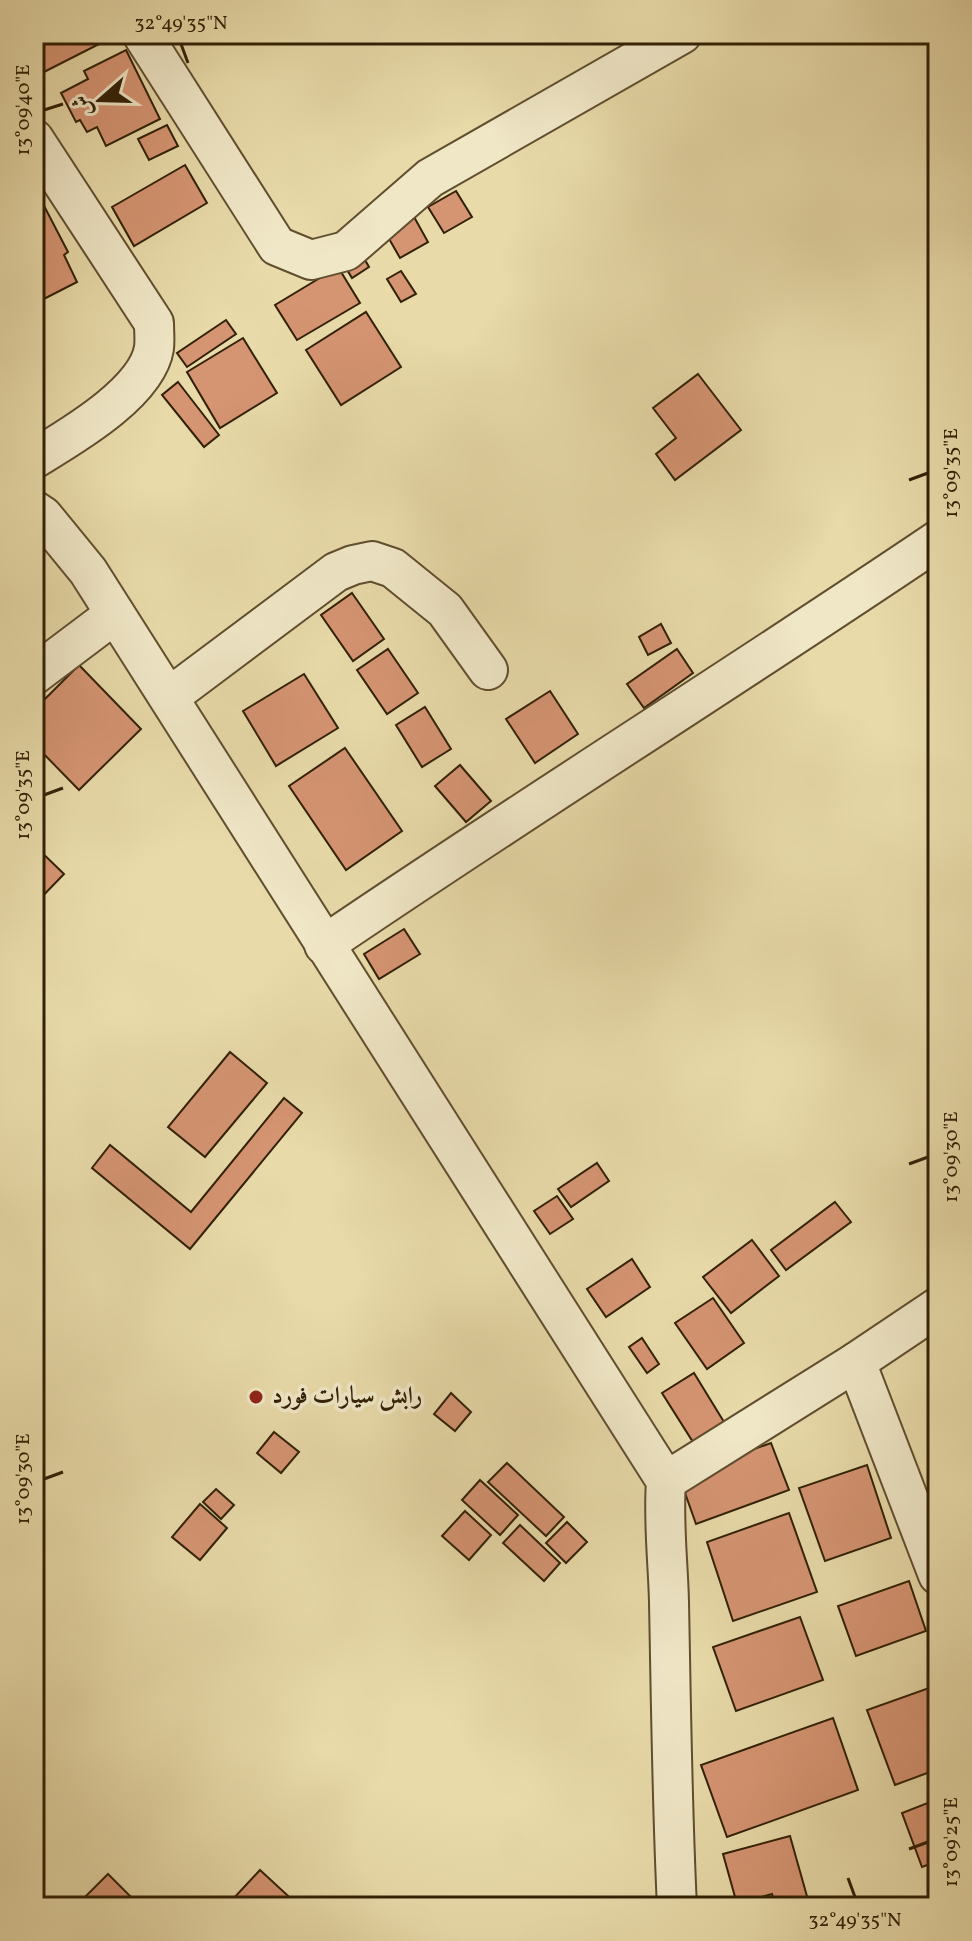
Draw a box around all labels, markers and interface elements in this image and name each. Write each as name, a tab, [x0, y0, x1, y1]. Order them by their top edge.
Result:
text: 32°49'35"N	[134, 10, 228, 38]
north arrow	[60, 60, 140, 140]
text: 13°09'40"E	[10, 64, 38, 156]
text: ش	[65, 90, 102, 122]
text: 13°09'35"E	[938, 428, 966, 518]
text: 13°09'35"E	[10, 750, 38, 840]
text: 13°09'30"E	[938, 1111, 966, 1203]
place label: رابش سيارات فورد	[272, 1380, 423, 1414]
marker: رابش سيارات فورد	[247, 1388, 265, 1406]
text: 13°09'30"E	[10, 1433, 38, 1525]
text: 13°09'25"E	[938, 1797, 966, 1887]
text: 32°49'35"N	[808, 1907, 902, 1935]

